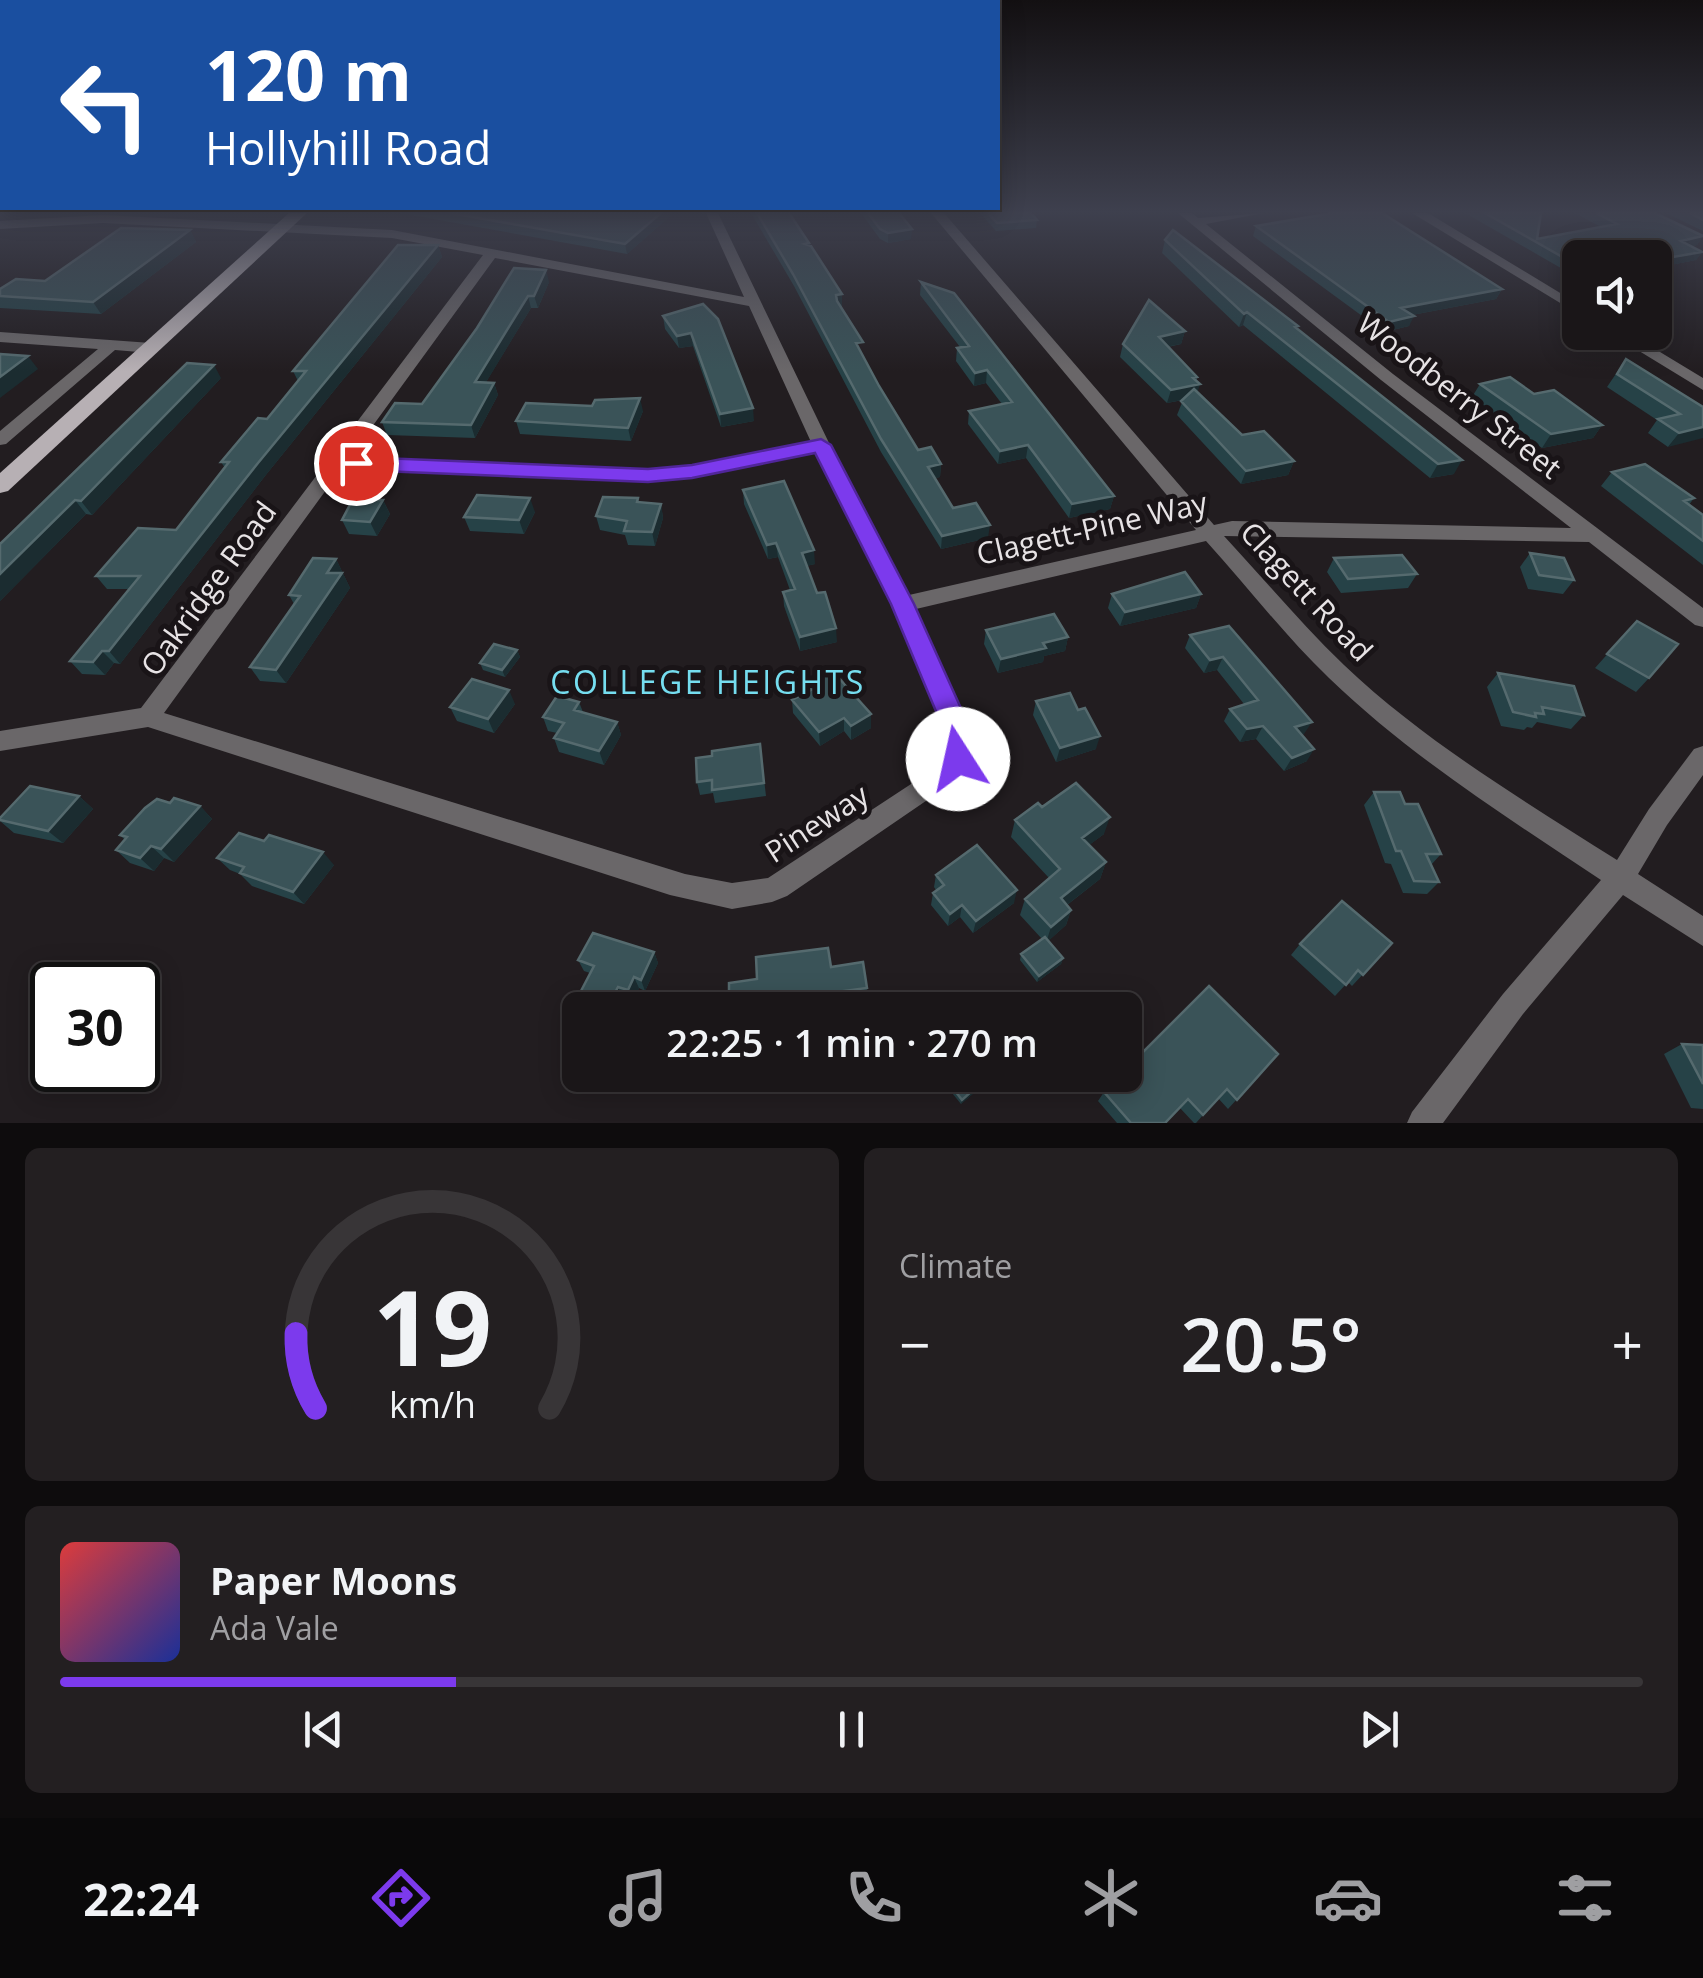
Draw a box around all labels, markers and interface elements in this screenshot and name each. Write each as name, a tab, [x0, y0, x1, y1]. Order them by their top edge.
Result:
text: 120 m	[205, 26, 412, 122]
icon: left	[40, 40, 170, 170]
text: Hollyhill Road	[205, 117, 491, 178]
map controls	[1562, 240, 1672, 350]
button: sound	[1562, 240, 1672, 350]
street label: Woodberry Street	[1349, 302, 1570, 487]
pin	[314, 421, 399, 506]
icon: arrive	[329, 436, 384, 491]
street label: Clagett-Pine Way	[972, 481, 1212, 574]
street label: Oakridge Road	[131, 493, 285, 684]
street label: Clagett Road	[1232, 512, 1382, 670]
district label: COLLEGE HEIGHTS	[550, 660, 866, 703]
position arrow	[906, 707, 1010, 811]
street label: Pineway	[756, 773, 877, 871]
speed limit sign: 30	[30, 962, 160, 1092]
text: 22:25 · 1 min · 270 m	[666, 1016, 1038, 1068]
text: Climate	[899, 1244, 1012, 1287]
text: 19	[373, 1255, 491, 1396]
text: 20.5°	[1180, 1292, 1362, 1394]
text: −	[899, 1306, 930, 1381]
text: +	[1612, 1306, 1643, 1381]
text: km/h	[389, 1380, 475, 1428]
text: Paper Moons	[210, 1554, 457, 1606]
text: Ada Vale	[210, 1606, 339, 1649]
icon: previous	[296, 1702, 351, 1757]
icon: pause	[824, 1702, 879, 1757]
icon: next	[1352, 1702, 1407, 1757]
icon: directions	[366, 1863, 436, 1933]
icon: music	[603, 1863, 673, 1933]
icon: phone	[839, 1863, 909, 1933]
icon: climate	[1076, 1863, 1146, 1933]
icon: car	[1313, 1863, 1383, 1933]
icon: filters	[1550, 1863, 1620, 1933]
text: 22:24	[83, 1868, 199, 1929]

